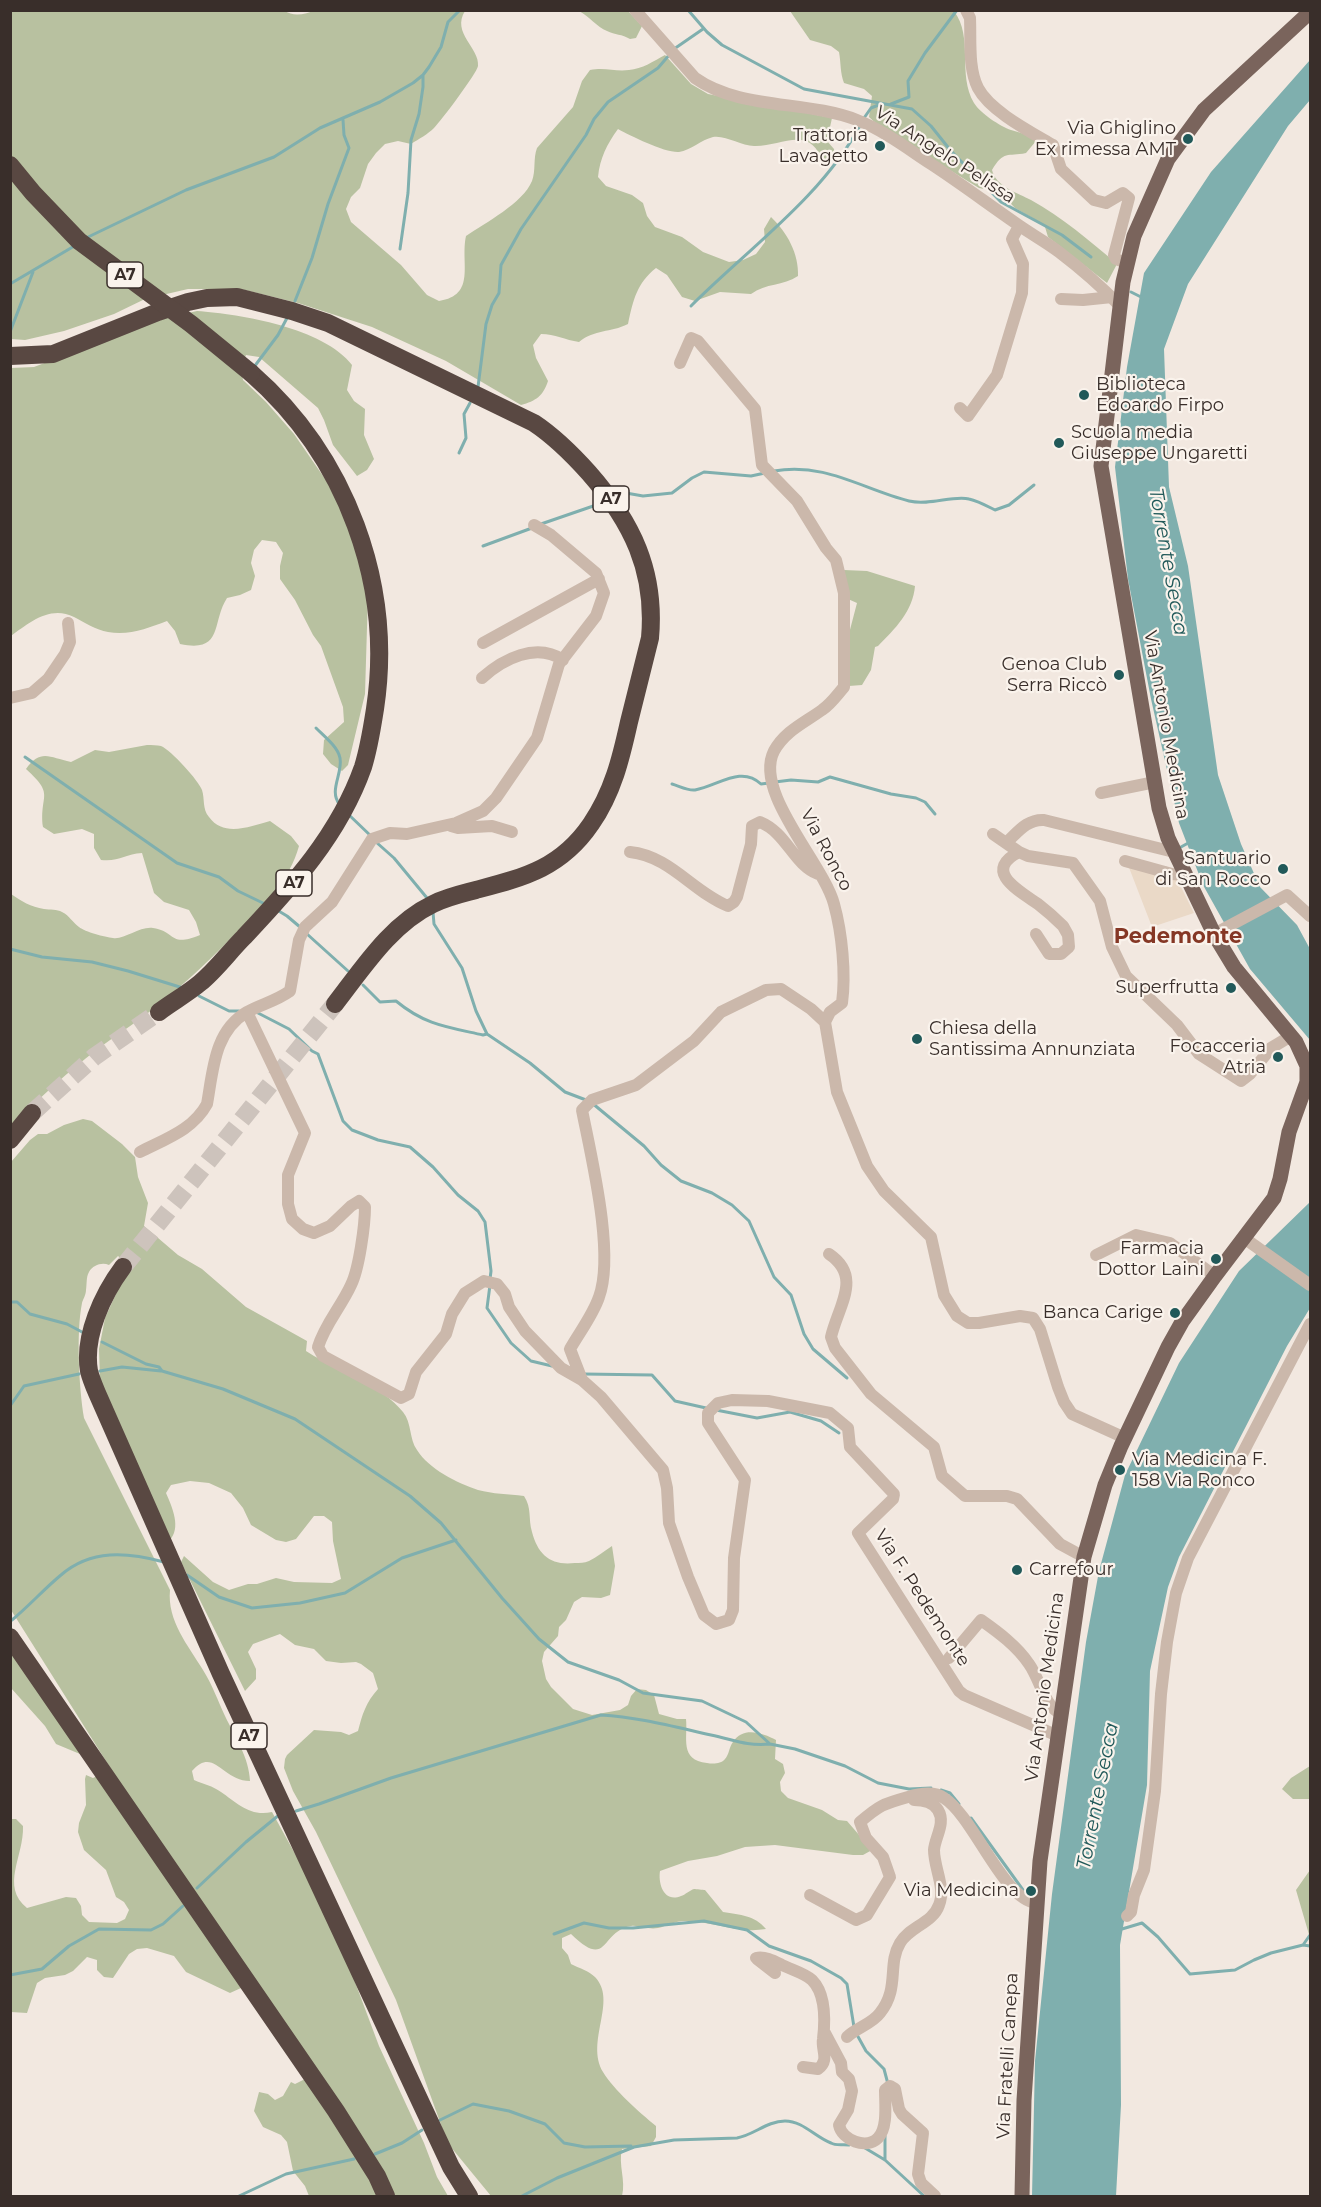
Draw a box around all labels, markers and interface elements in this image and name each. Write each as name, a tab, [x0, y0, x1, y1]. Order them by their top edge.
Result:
street label: Via Angelo Pelissa	[871, 102, 1019, 208]
place label: Via Ghiglino Ex rimessa AMT	[1035, 118, 1176, 160]
place label: Trattoria Lavagetto	[778, 125, 868, 168]
marker: Via Ghiglino Ex rimessa AMT	[1181, 132, 1195, 146]
marker: Trattoria Lavagetto	[873, 139, 887, 153]
road number: A7	[107, 262, 143, 288]
place label: Biblioteca Edoardo Firpo	[1096, 374, 1224, 416]
marker: Biblioteca Edoardo Firpo	[1077, 388, 1091, 402]
place label: Scuola media Giuseppe Ungaretti	[1071, 422, 1248, 464]
marker: Scuola media Giuseppe Ungaretti	[1052, 436, 1066, 450]
road number: A7	[593, 486, 629, 512]
water label: Torrente Secca	[1143, 486, 1193, 638]
street label: Via Antonio Medicina	[1139, 629, 1193, 821]
place label: Genoa Club Serra Riccò	[1002, 654, 1107, 696]
marker: Genoa Club Serra Riccò	[1112, 668, 1126, 682]
street label: Via Ronco	[795, 805, 857, 895]
place label: Santuario di San Rocco	[1155, 848, 1271, 890]
marker: Santuario di San Rocco	[1276, 862, 1290, 876]
road number: A7	[276, 870, 312, 896]
district label: Pedemonte	[1114, 924, 1242, 950]
place label: Superfrutta	[1115, 977, 1219, 999]
marker: Superfrutta	[1224, 981, 1238, 995]
place label: Chiesa della Santissima Annunziata	[929, 1018, 1136, 1060]
marker: Chiesa della Santissima Annunziata	[910, 1032, 924, 1046]
place label: Focacceria Atria	[1170, 1036, 1266, 1078]
marker: Focacceria Atria	[1271, 1050, 1285, 1064]
place label: Farmacia Dottor Laini	[1098, 1238, 1204, 1280]
marker: Farmacia Dottor Laini	[1209, 1252, 1223, 1266]
place label: Banca Carige	[1043, 1302, 1163, 1324]
marker: Banca Carige	[1168, 1306, 1182, 1320]
place label: Via Medicina F. 158 Via Ronco	[1132, 1449, 1267, 1492]
marker: Via Medicina F. 158 Via Ronco	[1113, 1463, 1127, 1477]
street label: Via F. Pedemonte	[870, 1525, 974, 1671]
place label: Carrefour	[1029, 1559, 1114, 1581]
marker: Carrefour	[1010, 1563, 1024, 1577]
street label: Via Antonio Medicina	[1021, 1591, 1069, 1783]
water label: Torrente Secca	[1072, 1720, 1124, 1872]
road number: A7	[231, 1723, 267, 1749]
place label: Via Medicina	[904, 1880, 1019, 1902]
marker: Via Medicina	[1024, 1884, 1038, 1898]
street label: Via Fratelli Canepa	[993, 1972, 1023, 2140]

